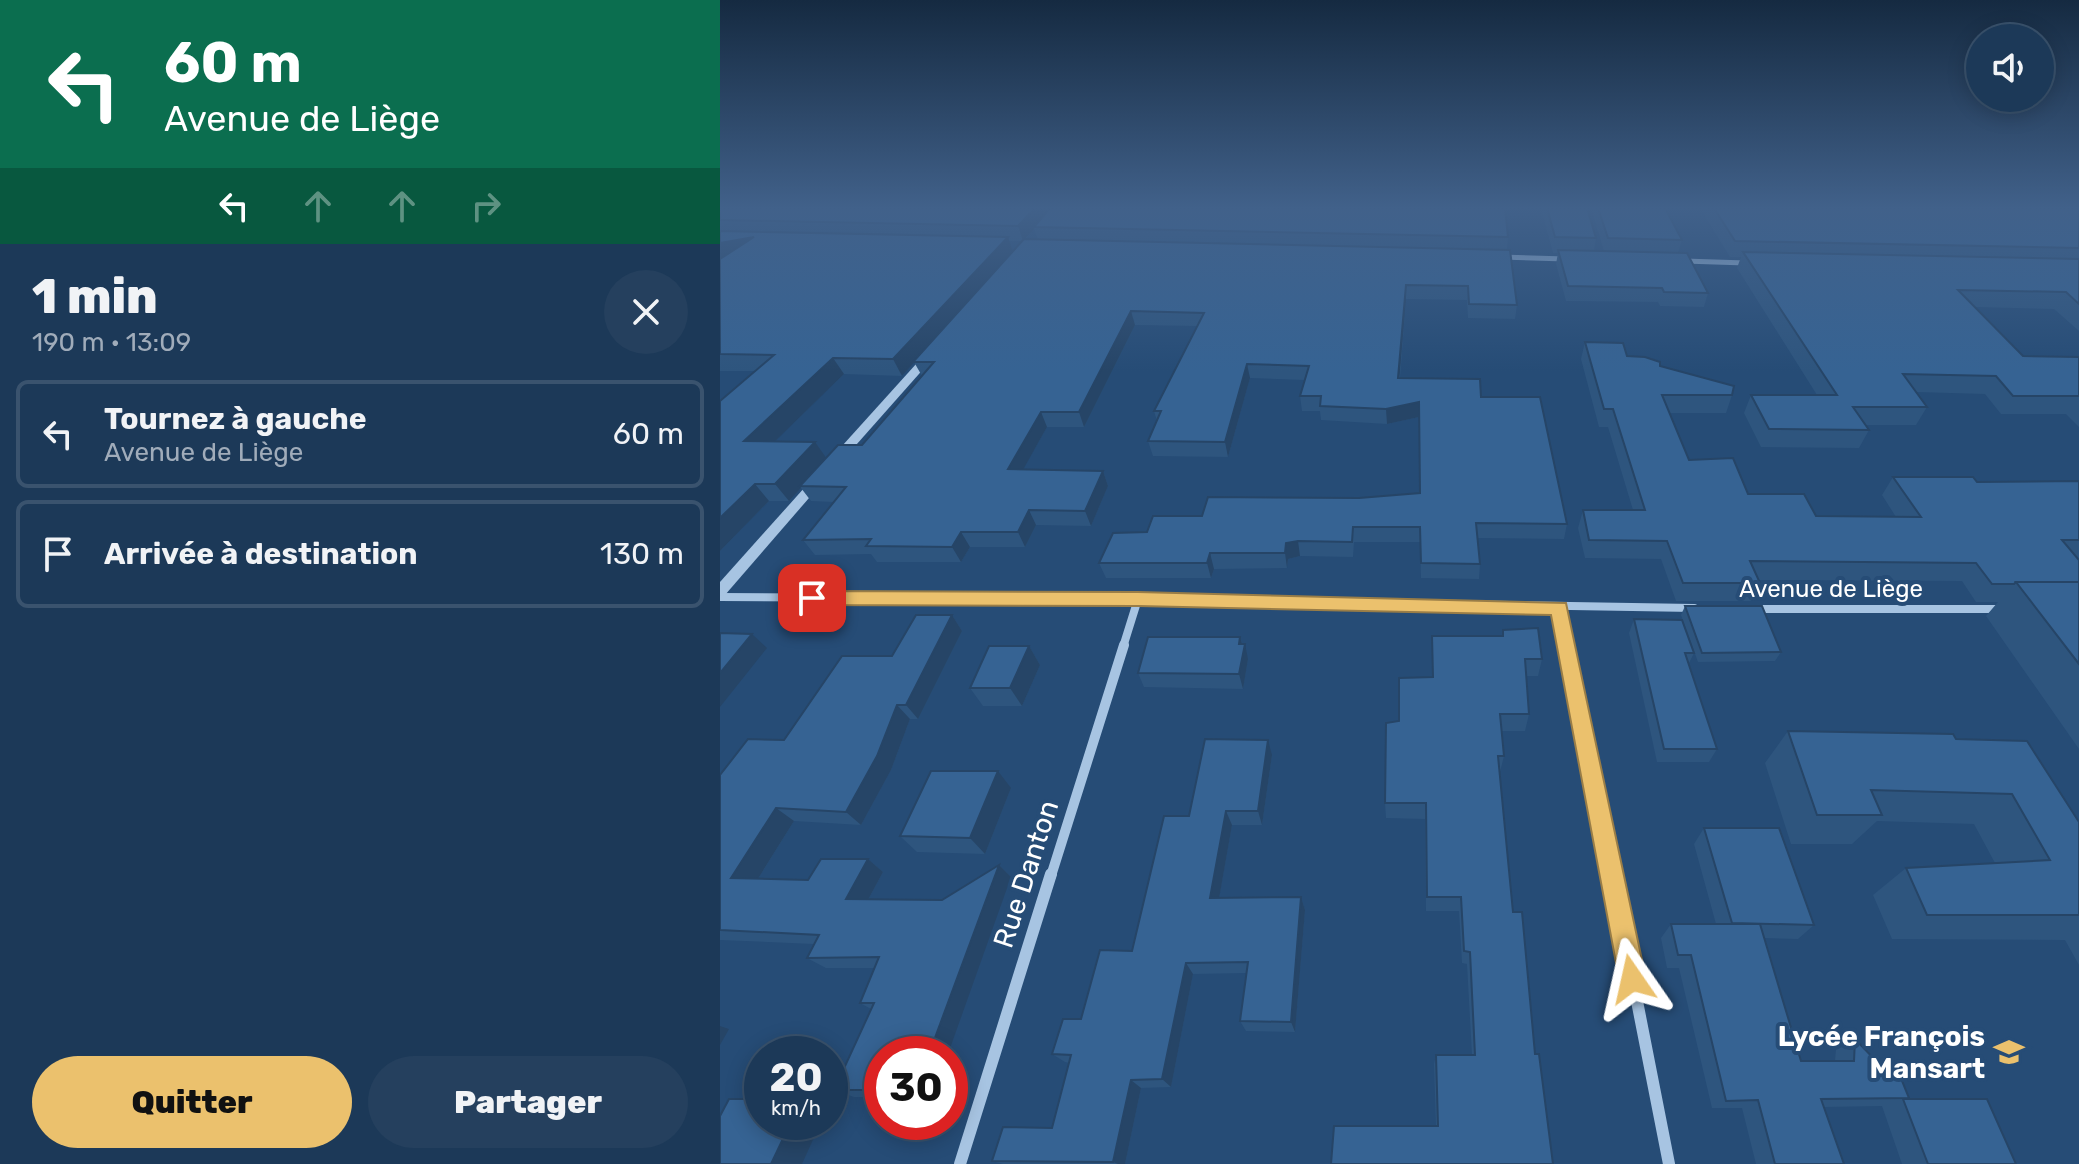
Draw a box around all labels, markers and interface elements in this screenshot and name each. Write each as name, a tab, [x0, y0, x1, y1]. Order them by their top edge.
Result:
map controls	[1966, 24, 2054, 112]
button: sound	[1966, 24, 2054, 112]
text: 60 m	[164, 30, 302, 96]
icon: left	[32, 32, 136, 136]
text: Avenue de Liège	[164, 97, 440, 140]
icon: left	[212, 184, 256, 228]
icon: ahead	[296, 184, 340, 228]
icon: ahead	[380, 184, 424, 228]
icon: right	[464, 184, 508, 228]
text: 1 min	[32, 268, 158, 325]
button: close	[604, 270, 688, 354]
text: 190 m · 13:09	[32, 327, 191, 358]
text: Tournez à gauche	[104, 401, 367, 437]
icon: left	[36, 412, 80, 456]
text: 60 m	[613, 416, 684, 452]
text: Avenue de Liège	[104, 437, 303, 468]
icon: arrive	[36, 532, 80, 576]
text: Arrivée à destination	[104, 536, 418, 572]
text: 130 m	[600, 536, 684, 572]
pin	[778, 564, 846, 632]
street label: Avenue de Liège	[1739, 575, 1923, 603]
icon: arrive	[790, 576, 834, 620]
street label: Rue Danton	[987, 796, 1065, 952]
position arrow	[1590, 937, 1674, 1021]
place label: Lycée François Mansart	[1778, 1020, 1985, 1085]
school or university icon: Lycée François Mansart	[1992, 1035, 2026, 1069]
speed limit sign: 30	[864, 1036, 968, 1140]
text: 20	[769, 1054, 823, 1101]
button: Quitter	[32, 1056, 352, 1148]
button: Partager	[368, 1056, 688, 1148]
text: km/h	[771, 1096, 821, 1120]

